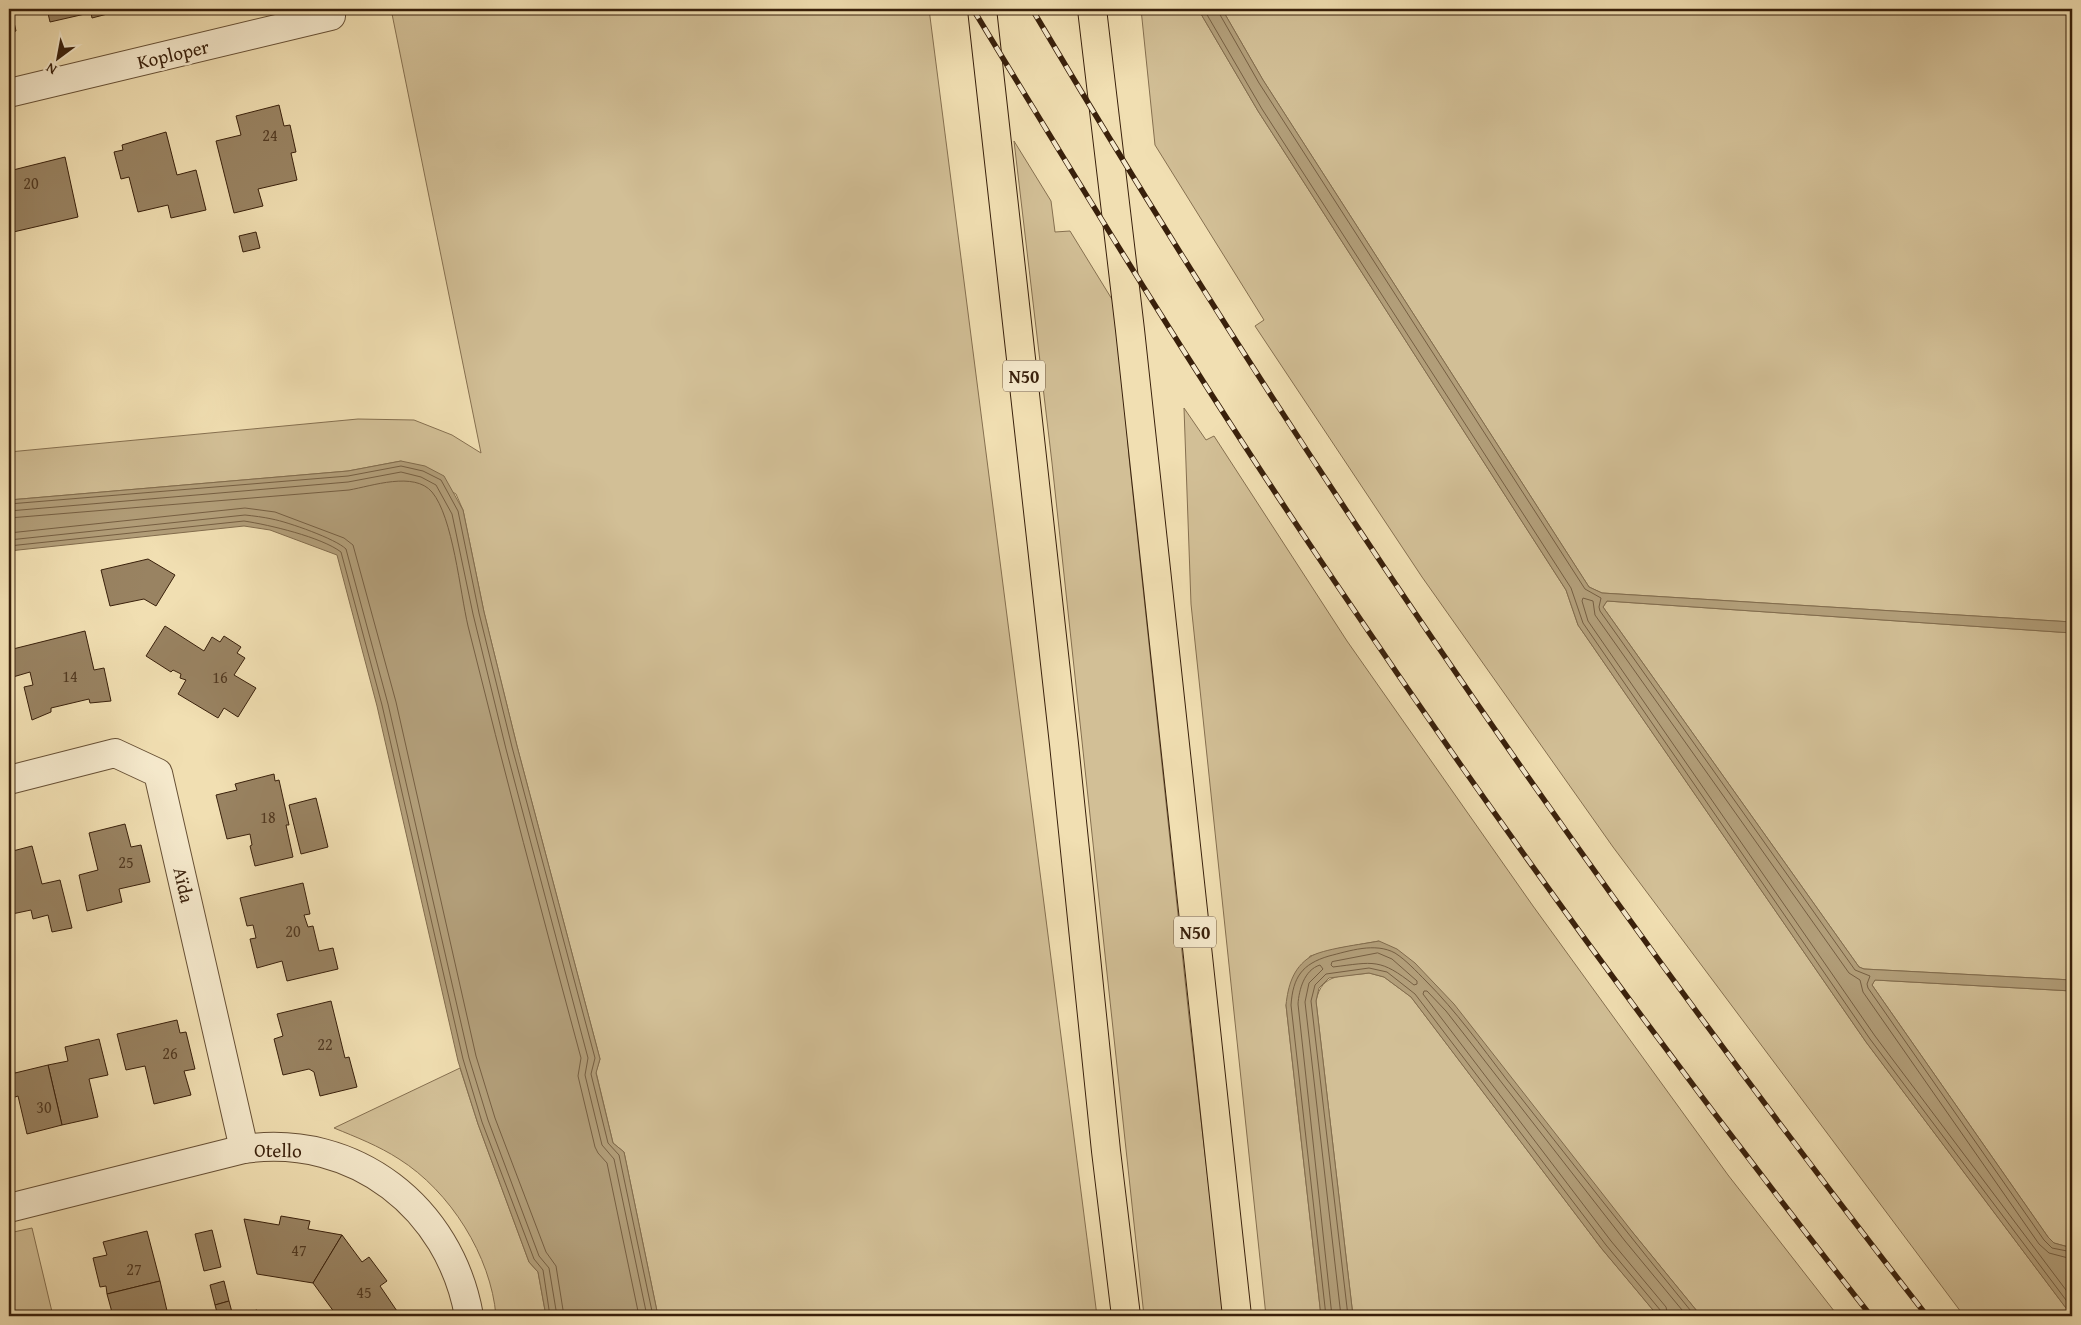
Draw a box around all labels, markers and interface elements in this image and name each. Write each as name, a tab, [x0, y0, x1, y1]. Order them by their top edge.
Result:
north arrow	[32, 32, 82, 82]
street label: Koploper	[134, 32, 212, 76]
text: N	[41, 58, 60, 80]
house number: 24	[262, 123, 278, 147]
house number: 20	[23, 171, 39, 195]
road number: N50	[1003, 361, 1045, 392]
house number: 14	[62, 664, 78, 688]
house number: 16	[212, 665, 228, 689]
house number: 18	[260, 805, 276, 829]
house number: 25	[118, 850, 134, 874]
street label: Aïda	[166, 864, 202, 906]
road number: N50	[1174, 916, 1216, 948]
house number: 20	[285, 919, 301, 943]
house number: 22	[317, 1032, 333, 1056]
house number: 26	[162, 1041, 178, 1065]
house number: 30	[36, 1095, 52, 1119]
street label: Otello	[254, 1136, 302, 1164]
house number: 47	[291, 1238, 307, 1262]
house number: 27	[126, 1257, 142, 1281]
house number: 45	[356, 1280, 372, 1304]

